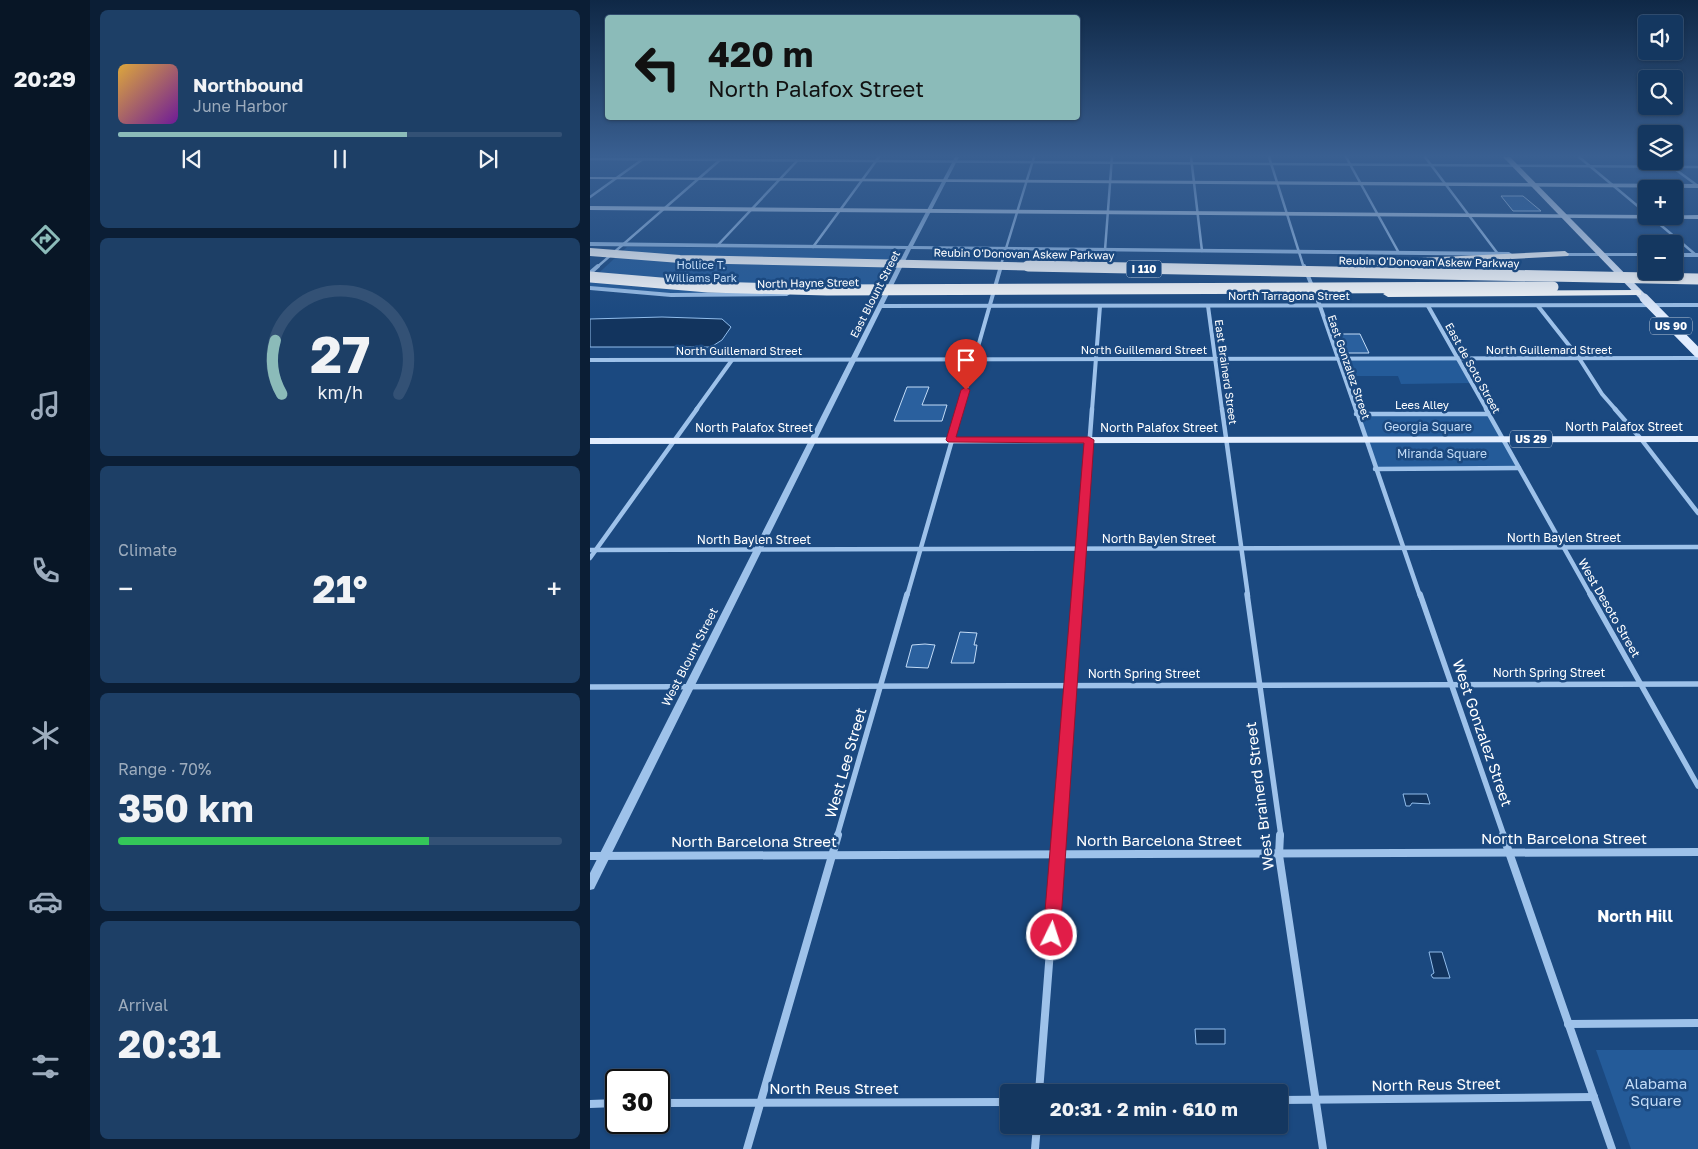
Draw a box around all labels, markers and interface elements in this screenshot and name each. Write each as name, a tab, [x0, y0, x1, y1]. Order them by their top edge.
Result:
map controls	[1638, 15, 1683, 280]
button: sound	[1638, 15, 1683, 60]
text: 420 m	[708, 33, 813, 75]
icon: left	[625, 35, 690, 100]
text: 20:29	[14, 65, 76, 92]
button: search	[1638, 70, 1683, 115]
text: Northbound	[193, 73, 303, 96]
text: North Palafox Street	[708, 75, 924, 102]
text: June Harbor	[193, 96, 288, 116]
button: layers	[1638, 125, 1683, 170]
icon: previous	[178, 145, 206, 173]
icon: pause	[326, 145, 354, 173]
icon: next	[474, 145, 502, 173]
button: +	[1638, 180, 1683, 225]
icon: directions	[28, 222, 63, 257]
button: −	[1638, 235, 1683, 280]
street label: Reubin O'Donovan Askew Parkway	[933, 245, 1115, 262]
street label: East Blount Street	[847, 248, 902, 340]
street label: Reubin O'Donovan Askew Parkway	[1338, 253, 1520, 270]
park label: Hollice T. Williams Park	[665, 258, 737, 284]
road number: I 110	[1126, 260, 1162, 278]
street label: North Hayne Street	[757, 275, 859, 290]
street label: North Tarragona Street	[1228, 289, 1350, 302]
street label: East Gonzalez Street	[1326, 313, 1373, 421]
road number: US 90	[1650, 318, 1692, 334]
street label: East Brainerd Street	[1213, 319, 1240, 425]
street label: East de Soto Street	[1443, 320, 1504, 415]
text: 27	[310, 322, 370, 384]
pin	[945, 339, 987, 390]
street label: North Guillemard Street	[1081, 343, 1207, 356]
street label: North Guillemard Street	[1486, 343, 1612, 356]
street label: North Guillemard Street	[676, 344, 802, 357]
icon: arrive	[952, 346, 980, 374]
text: km/h	[317, 381, 363, 403]
icon: music	[28, 388, 63, 423]
street label: Lees Alley	[1395, 398, 1449, 411]
park label: Georgia Square	[1384, 419, 1472, 434]
street label: North Palafox Street	[1565, 419, 1683, 434]
street label: North Palafox Street	[695, 420, 813, 435]
street label: North Palafox Street	[1100, 420, 1218, 435]
road number: US 29	[1510, 430, 1552, 448]
park label: Miranda Square	[1397, 446, 1487, 461]
street label: North Baylen Street	[1507, 530, 1621, 545]
street label: North Baylen Street	[1102, 531, 1216, 546]
street label: North Baylen Street	[697, 532, 811, 547]
text: Climate	[118, 540, 177, 560]
icon: phone	[28, 553, 63, 588]
street label: West Desoto Street	[1575, 556, 1644, 660]
text: 21°	[313, 566, 368, 611]
text: −	[118, 572, 133, 605]
text: +	[547, 572, 562, 605]
street label: West Blount Street	[658, 605, 721, 709]
street label: West Gonzalez Street	[1449, 657, 1517, 809]
street label: North Spring Street	[1493, 665, 1606, 680]
street label: North Spring Street	[1088, 666, 1201, 681]
street label: West Lee Street	[821, 705, 869, 820]
icon: climate	[28, 718, 63, 753]
street label: West Brainerd Street	[1241, 721, 1277, 871]
text: Range · 70%	[118, 759, 211, 779]
text: 350 km	[118, 785, 254, 830]
street label: North Barcelona Street	[1481, 829, 1647, 847]
street label: North Barcelona Street	[1076, 831, 1242, 849]
street label: North Barcelona Street	[671, 832, 837, 850]
icon: car	[28, 884, 63, 919]
district label: North Hill	[1597, 906, 1673, 926]
position arrow	[1025, 908, 1077, 960]
text: Arrival	[118, 995, 168, 1015]
text: 20:31	[118, 1021, 221, 1066]
icon: filters	[28, 1049, 63, 1084]
speed limit sign: 30	[605, 1069, 670, 1134]
street label: North Reus Street	[1371, 1074, 1501, 1094]
park label: Alabama Square	[1625, 1074, 1687, 1109]
street label: North Reus Street	[769, 1079, 899, 1097]
text: 20:31 · 2 min · 610 m	[1050, 1097, 1238, 1120]

